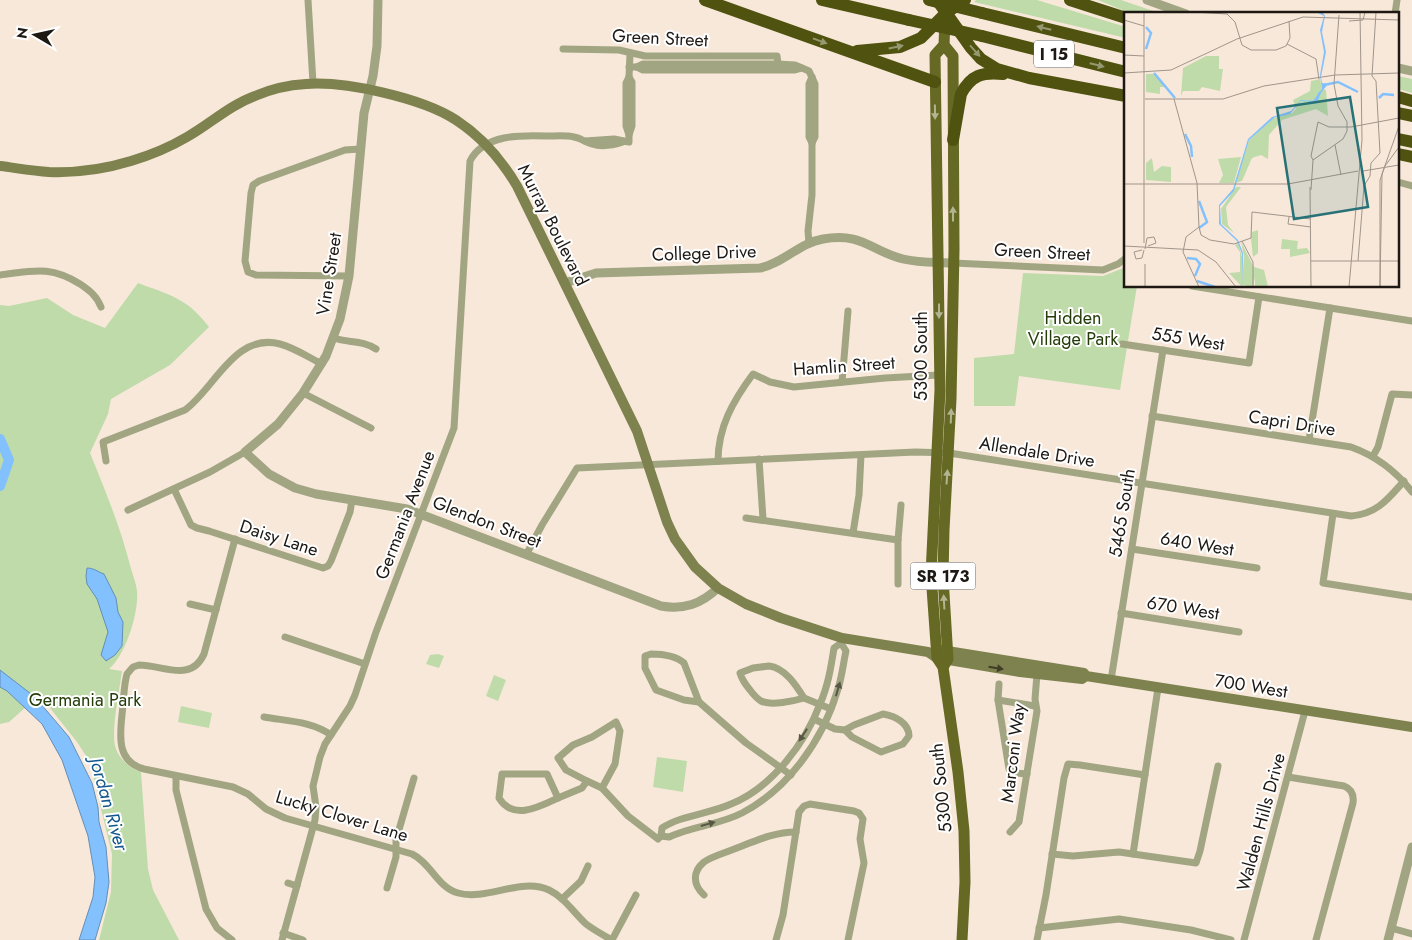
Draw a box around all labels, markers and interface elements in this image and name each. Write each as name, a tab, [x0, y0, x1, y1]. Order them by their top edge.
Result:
north arrow	[10, 10, 60, 60]
inset map	[1124, 12, 1400, 288]
street label: Green Street	[611, 23, 709, 54]
one-way arrow	[1037, 24, 1052, 32]
text: N	[11, 26, 33, 40]
one-way arrow	[813, 37, 828, 45]
road number: I 15	[1034, 41, 1074, 68]
one-way arrow	[889, 43, 904, 51]
one-way arrow	[969, 45, 981, 57]
one-way arrow	[1090, 61, 1105, 69]
one-way arrow	[931, 104, 939, 120]
street label: Murray Boulevard	[511, 160, 595, 290]
one-way arrow	[949, 206, 957, 222]
street label: Vine Street	[310, 230, 348, 317]
street label: Green Street	[993, 237, 1091, 268]
street label: College Drive	[651, 238, 757, 268]
one-way arrow	[935, 303, 943, 319]
park label: Hidden Village Park	[1028, 305, 1118, 352]
street label: 5300 South	[908, 311, 934, 401]
street label: 555 West	[1150, 320, 1227, 358]
street label: Hamlin Street	[792, 349, 897, 383]
street label: Capri Drive	[1247, 403, 1337, 443]
one-way arrow	[947, 408, 955, 424]
street label: Allendale Drive	[977, 430, 1097, 474]
street label: Germania Avenue	[368, 447, 442, 583]
street label: 5465 South	[1102, 467, 1142, 559]
one-way arrow	[944, 469, 952, 485]
street label: Glendon Street	[429, 489, 546, 555]
street label: Daisy Lane	[236, 513, 322, 563]
street label: 640 West	[1158, 525, 1236, 563]
road number: SR 173	[910, 562, 976, 590]
street label: 670 West	[1145, 589, 1222, 627]
one-way arrow	[940, 594, 948, 610]
one-way arrow	[988, 664, 1004, 672]
street label: 700 West	[1213, 667, 1290, 705]
one-way arrow	[834, 681, 842, 696]
park label: Germania Park	[29, 687, 141, 713]
street label: Marconi Way	[994, 702, 1032, 804]
one-way arrow	[799, 728, 808, 742]
street label: 5300 South	[923, 742, 959, 834]
water label: Jordan River	[82, 750, 136, 855]
street label: Walden Hills Drive	[1230, 750, 1292, 894]
street label: Lucky Clover Lane	[273, 783, 411, 849]
one-way arrow	[700, 820, 715, 828]

